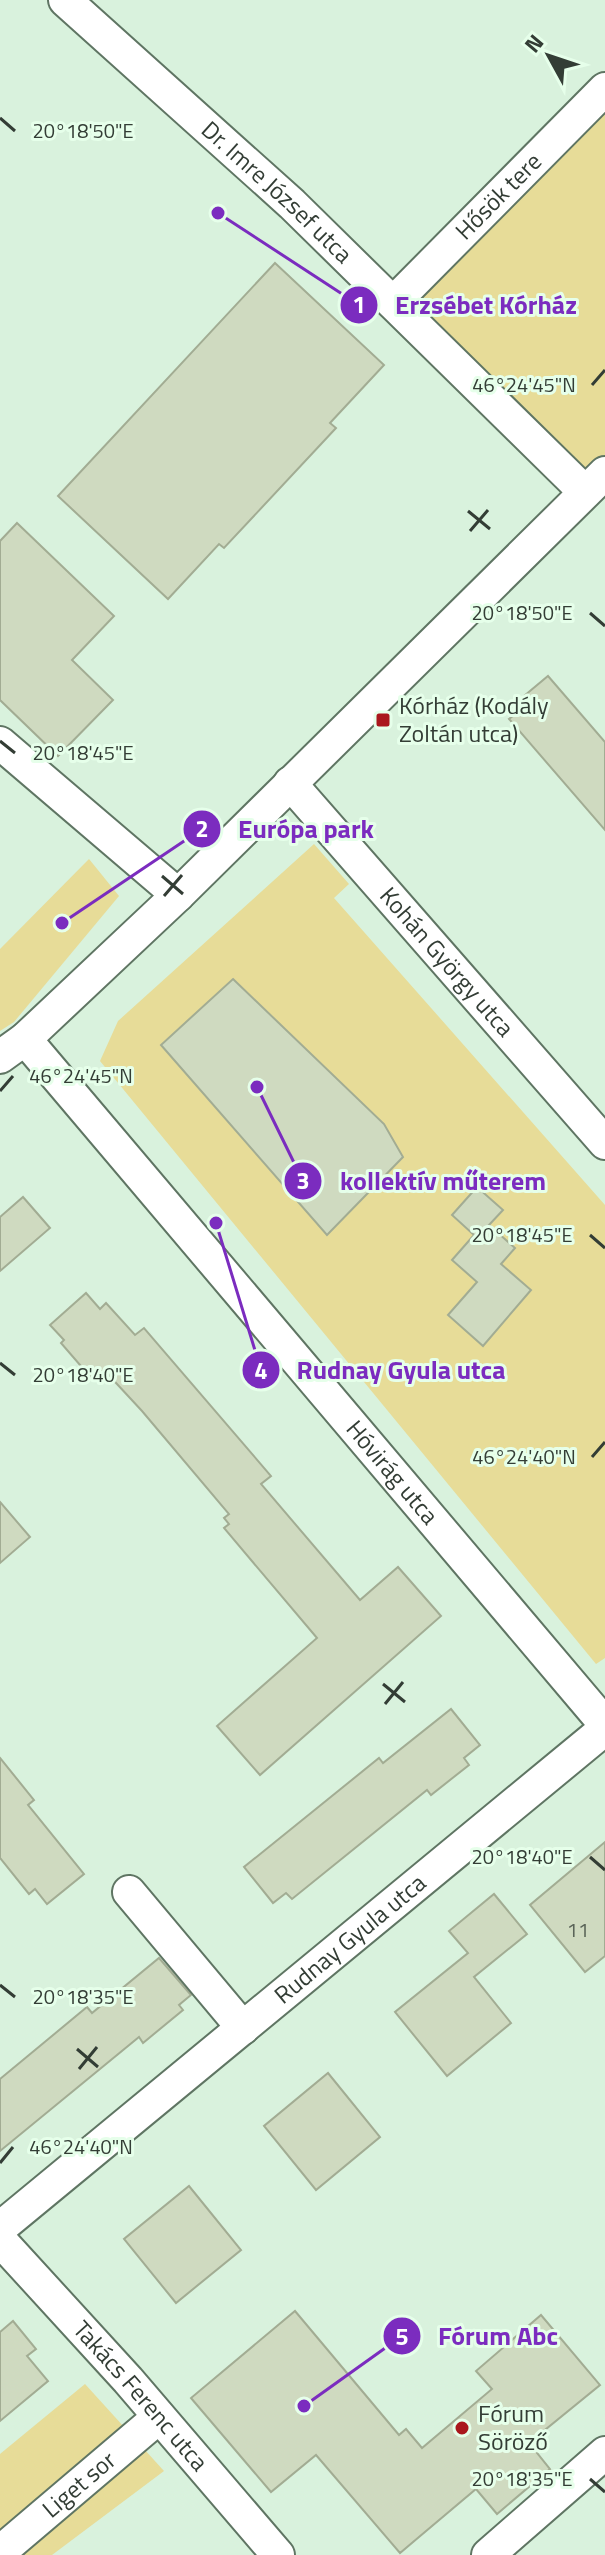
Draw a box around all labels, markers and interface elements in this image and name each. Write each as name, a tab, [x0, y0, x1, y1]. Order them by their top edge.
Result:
north arrow	[509, 16, 589, 96]
text: N	[516, 26, 552, 60]
street label: Dr. Imre József utca	[194, 112, 361, 271]
text: 20°18'50"E	[32, 115, 134, 146]
street label: Hősök tere	[446, 144, 549, 248]
callout: Erzsébet Kórház	[339, 280, 592, 330]
text: Erzsébet Kórház	[395, 285, 577, 324]
text: 1	[352, 286, 366, 322]
text: 46°24'45"N	[472, 369, 576, 400]
text: 20°18'50"E	[471, 597, 573, 628]
place label: Kórház (Kodály Zoltán utca)	[399, 687, 549, 751]
marker: Kórház (Kodály Zoltán utca)	[374, 711, 392, 729]
text: 20°18'45"E	[32, 737, 134, 768]
callout: Európa park	[182, 804, 390, 854]
text: Európa park	[238, 809, 375, 848]
text: 2	[195, 810, 209, 846]
street label: Kohán György utca	[372, 879, 523, 1044]
text: 46°24'45"N	[29, 1060, 133, 1091]
callout: kollektív műterem	[283, 1156, 562, 1206]
text: kollektív műterem	[340, 1161, 546, 1200]
text: 3	[296, 1162, 310, 1198]
text: 20°18'45"E	[471, 1219, 573, 1250]
callout: Rudnay Gyula utca	[241, 1345, 522, 1395]
text: Rudnay Gyula utca	[297, 1350, 505, 1389]
text: 4	[254, 1352, 268, 1388]
text: 20°18'40"E	[32, 1359, 134, 1390]
street label: Hóvirág utca	[338, 1412, 448, 1532]
text: 46°24'40"N	[472, 1441, 576, 1472]
text: 20°18'40"E	[471, 1841, 573, 1872]
street label: Rudnay Gyula utca	[266, 1865, 433, 2012]
house number: 11	[567, 1914, 589, 1945]
text: 20°18'35"E	[32, 1981, 134, 2012]
text: 46°24'40"N	[29, 2131, 133, 2162]
callout: Fórum Abc	[382, 2311, 574, 2361]
street label: Takács Ferenc utca	[65, 2312, 217, 2479]
text: Fórum Abc	[438, 2316, 558, 2355]
text: 5	[395, 2318, 409, 2354]
place label: Fórum Söröző	[478, 2395, 548, 2459]
marker: Fórum Söröző	[453, 2419, 471, 2437]
street label: Liget sor	[34, 2442, 123, 2526]
text: 20°18'35"E	[471, 2463, 573, 2494]

